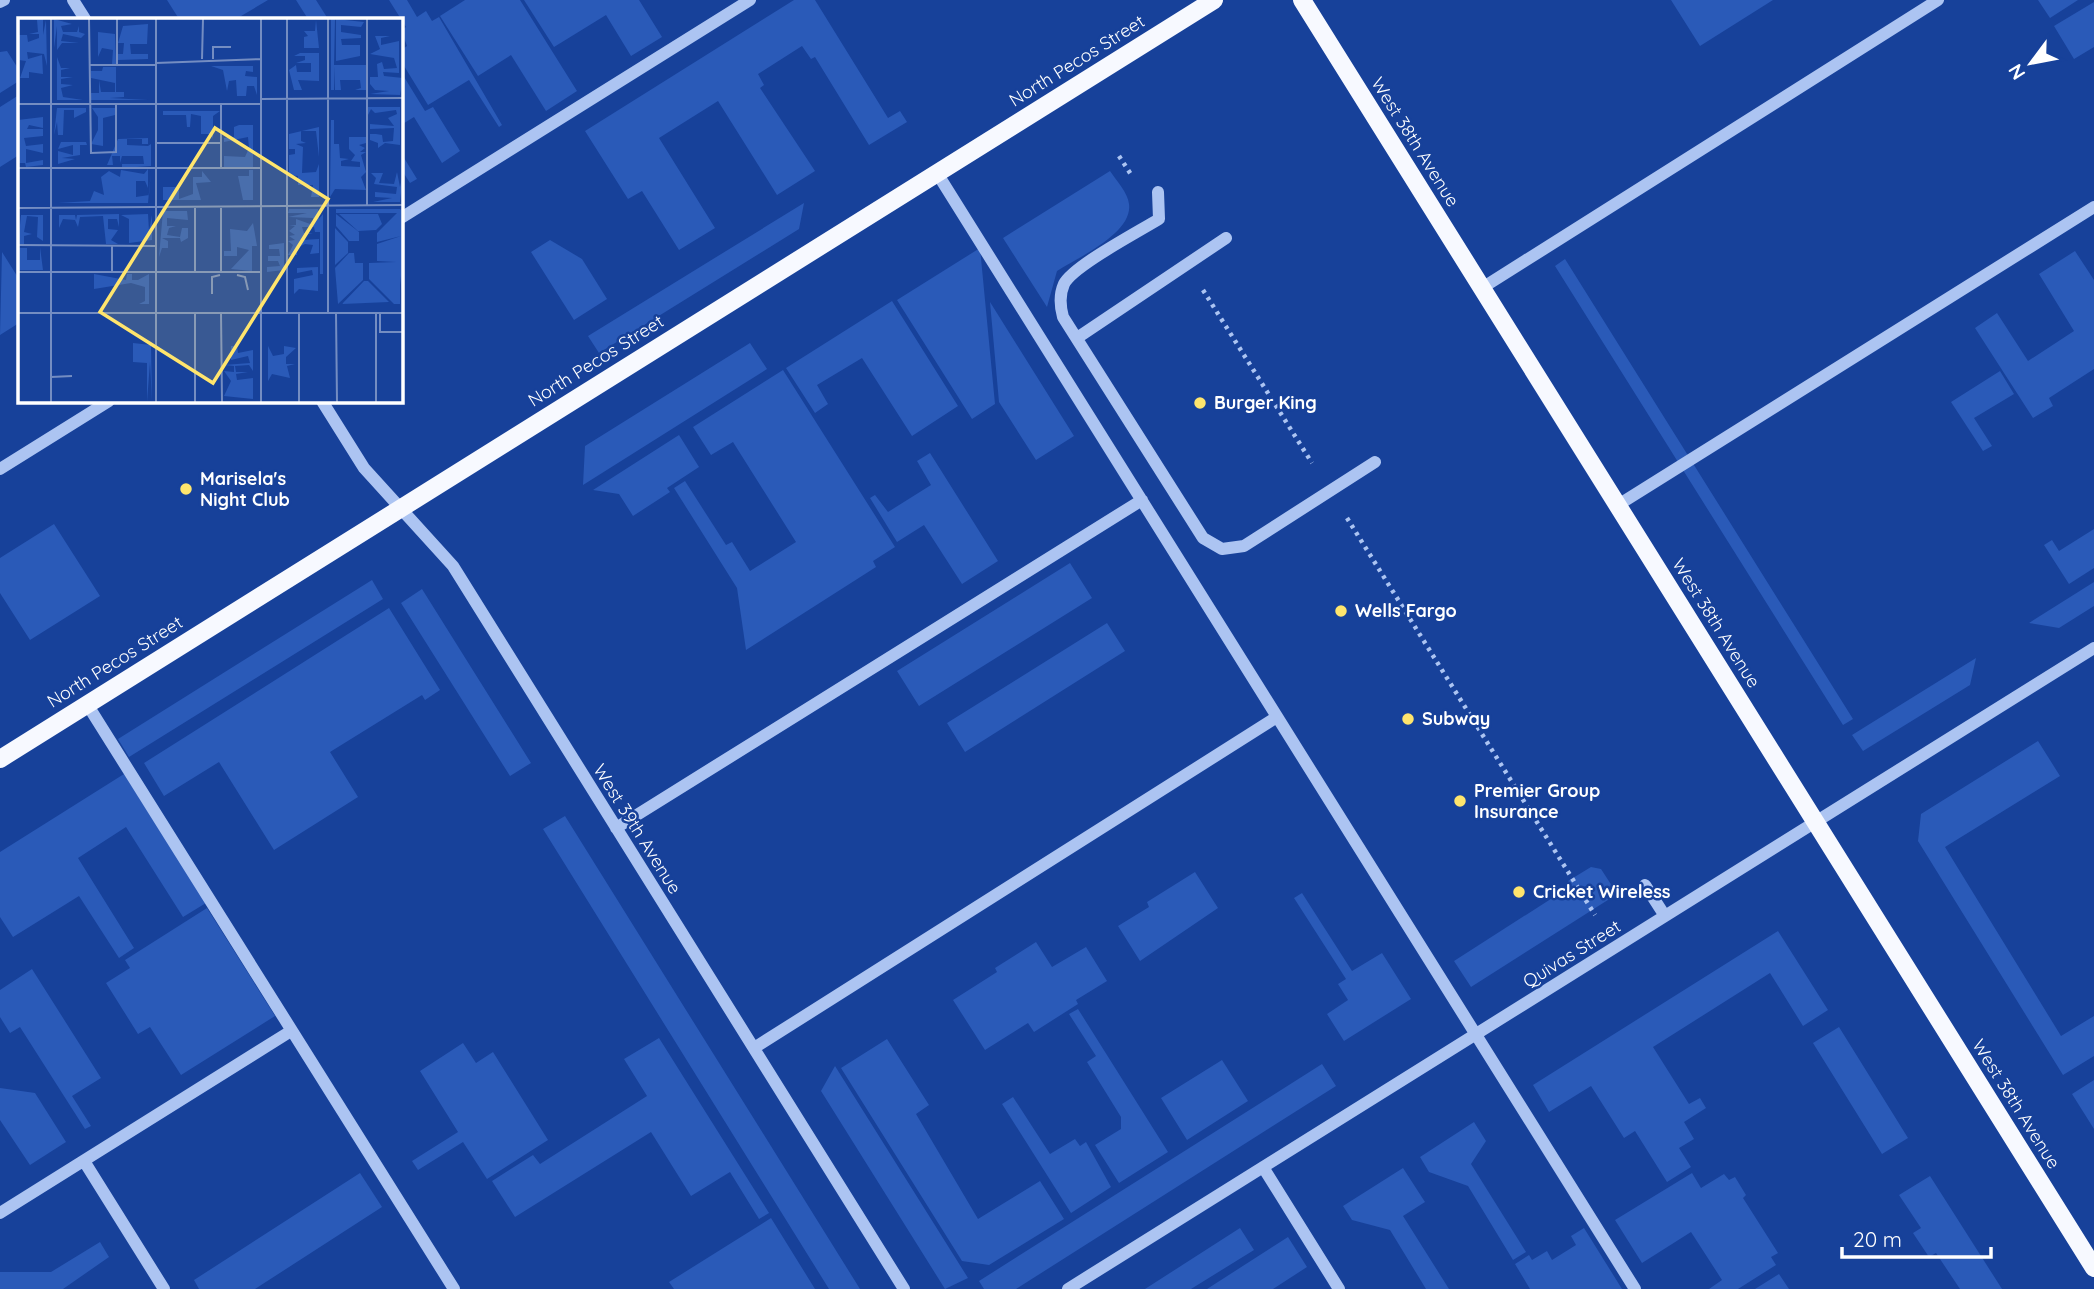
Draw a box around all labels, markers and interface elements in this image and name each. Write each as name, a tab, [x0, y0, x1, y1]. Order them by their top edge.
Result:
street label: North Pecos Street	[1005, 10, 1149, 112]
inset map	[18, 18, 402, 402]
north arrow	[1996, 28, 2066, 98]
text: N	[2003, 60, 2030, 84]
street label: West 38th Avenue	[1366, 73, 1465, 211]
street label: North Pecos Street	[524, 310, 668, 412]
place label: Burger King	[1214, 391, 1317, 414]
marker: Burger King	[1192, 395, 1208, 411]
place label: Marisela's Night Club	[200, 467, 290, 511]
marker: Marisela's Night Club	[178, 481, 194, 497]
street label: West 38th Avenue	[1667, 554, 1766, 692]
place label: Wells Fargo	[1355, 599, 1457, 622]
marker: Wells Fargo	[1333, 603, 1349, 619]
street label: North Pecos Street	[43, 611, 187, 713]
place label: Subway	[1422, 707, 1490, 730]
marker: Subway	[1400, 711, 1416, 727]
street label: West 39th Avenue	[588, 759, 687, 898]
place label: Premier Group Insurance	[1474, 779, 1600, 823]
marker: Premier Group Insurance	[1452, 793, 1468, 809]
place label: Cricket Wireless	[1533, 880, 1671, 903]
marker: Cricket Wireless	[1511, 884, 1527, 900]
street label: Quivas Street	[1519, 914, 1625, 993]
street label: West 38th Avenue	[1967, 1035, 2066, 1173]
scale bar	[1842, 1216, 1991, 1260]
text: 20 m	[1853, 1226, 1902, 1252]

